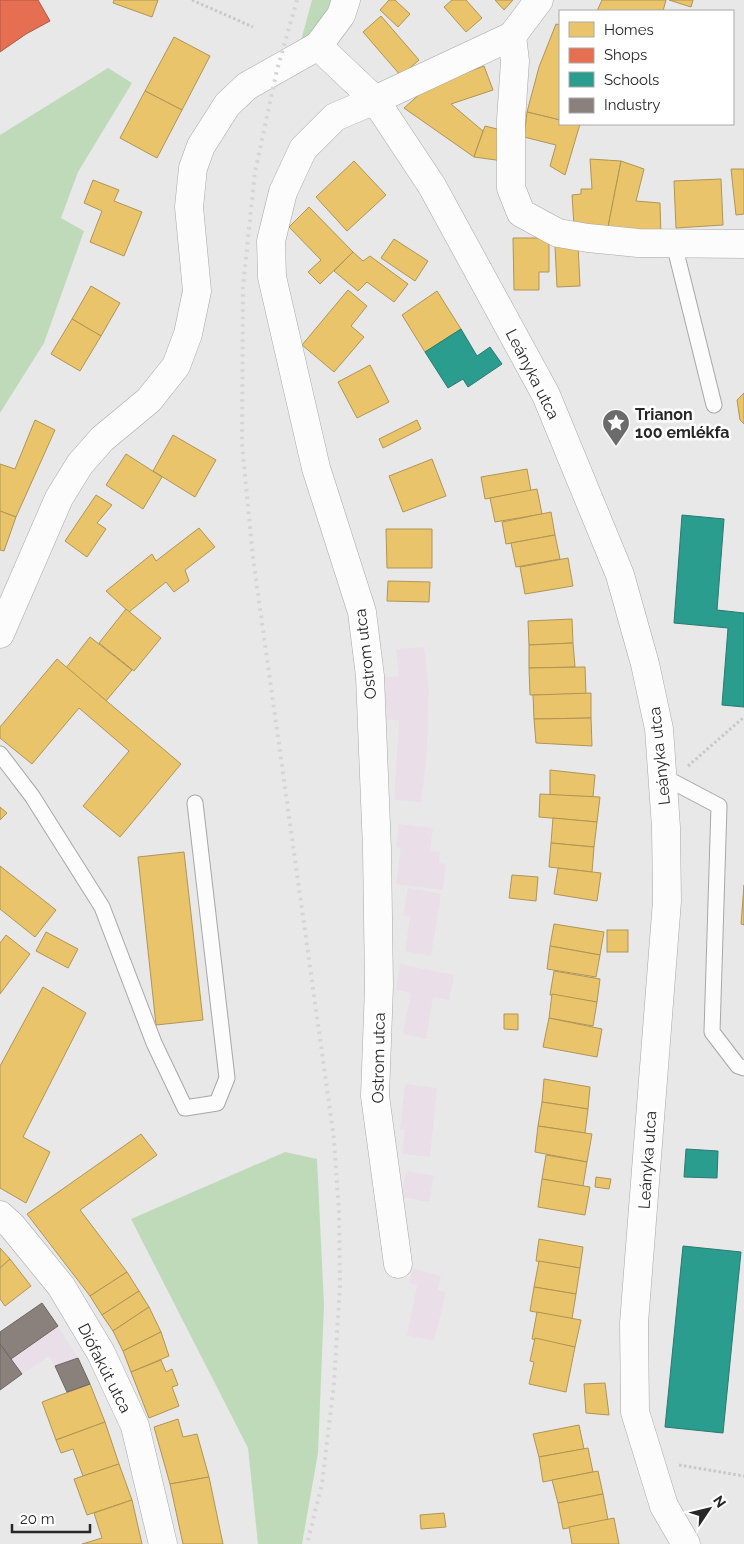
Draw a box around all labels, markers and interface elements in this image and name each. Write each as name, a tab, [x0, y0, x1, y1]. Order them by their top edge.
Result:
legend	[559, 10, 734, 125]
text: Homes	[604, 21, 654, 39]
text: Shops	[604, 46, 647, 64]
text: Schools	[604, 71, 659, 89]
text: Industry	[604, 96, 660, 114]
street label: Leányka utca	[502, 326, 563, 422]
place label: Trianon 100 emlékfa	[635, 405, 729, 442]
place icon: Trianon 100 emlékfa	[601, 408, 631, 447]
street label: Ostrom utca	[351, 608, 380, 700]
street label: Leányka utca	[645, 706, 674, 806]
street label: Ostrom utca	[368, 1012, 389, 1104]
street label: Leányka utca	[635, 1110, 660, 1210]
street label: Diófakút utca	[74, 1320, 135, 1416]
north arrow	[684, 1484, 734, 1534]
text: N	[710, 1493, 729, 1511]
scale bar	[12, 1502, 90, 1534]
text: 20 m	[20, 1510, 55, 1528]

